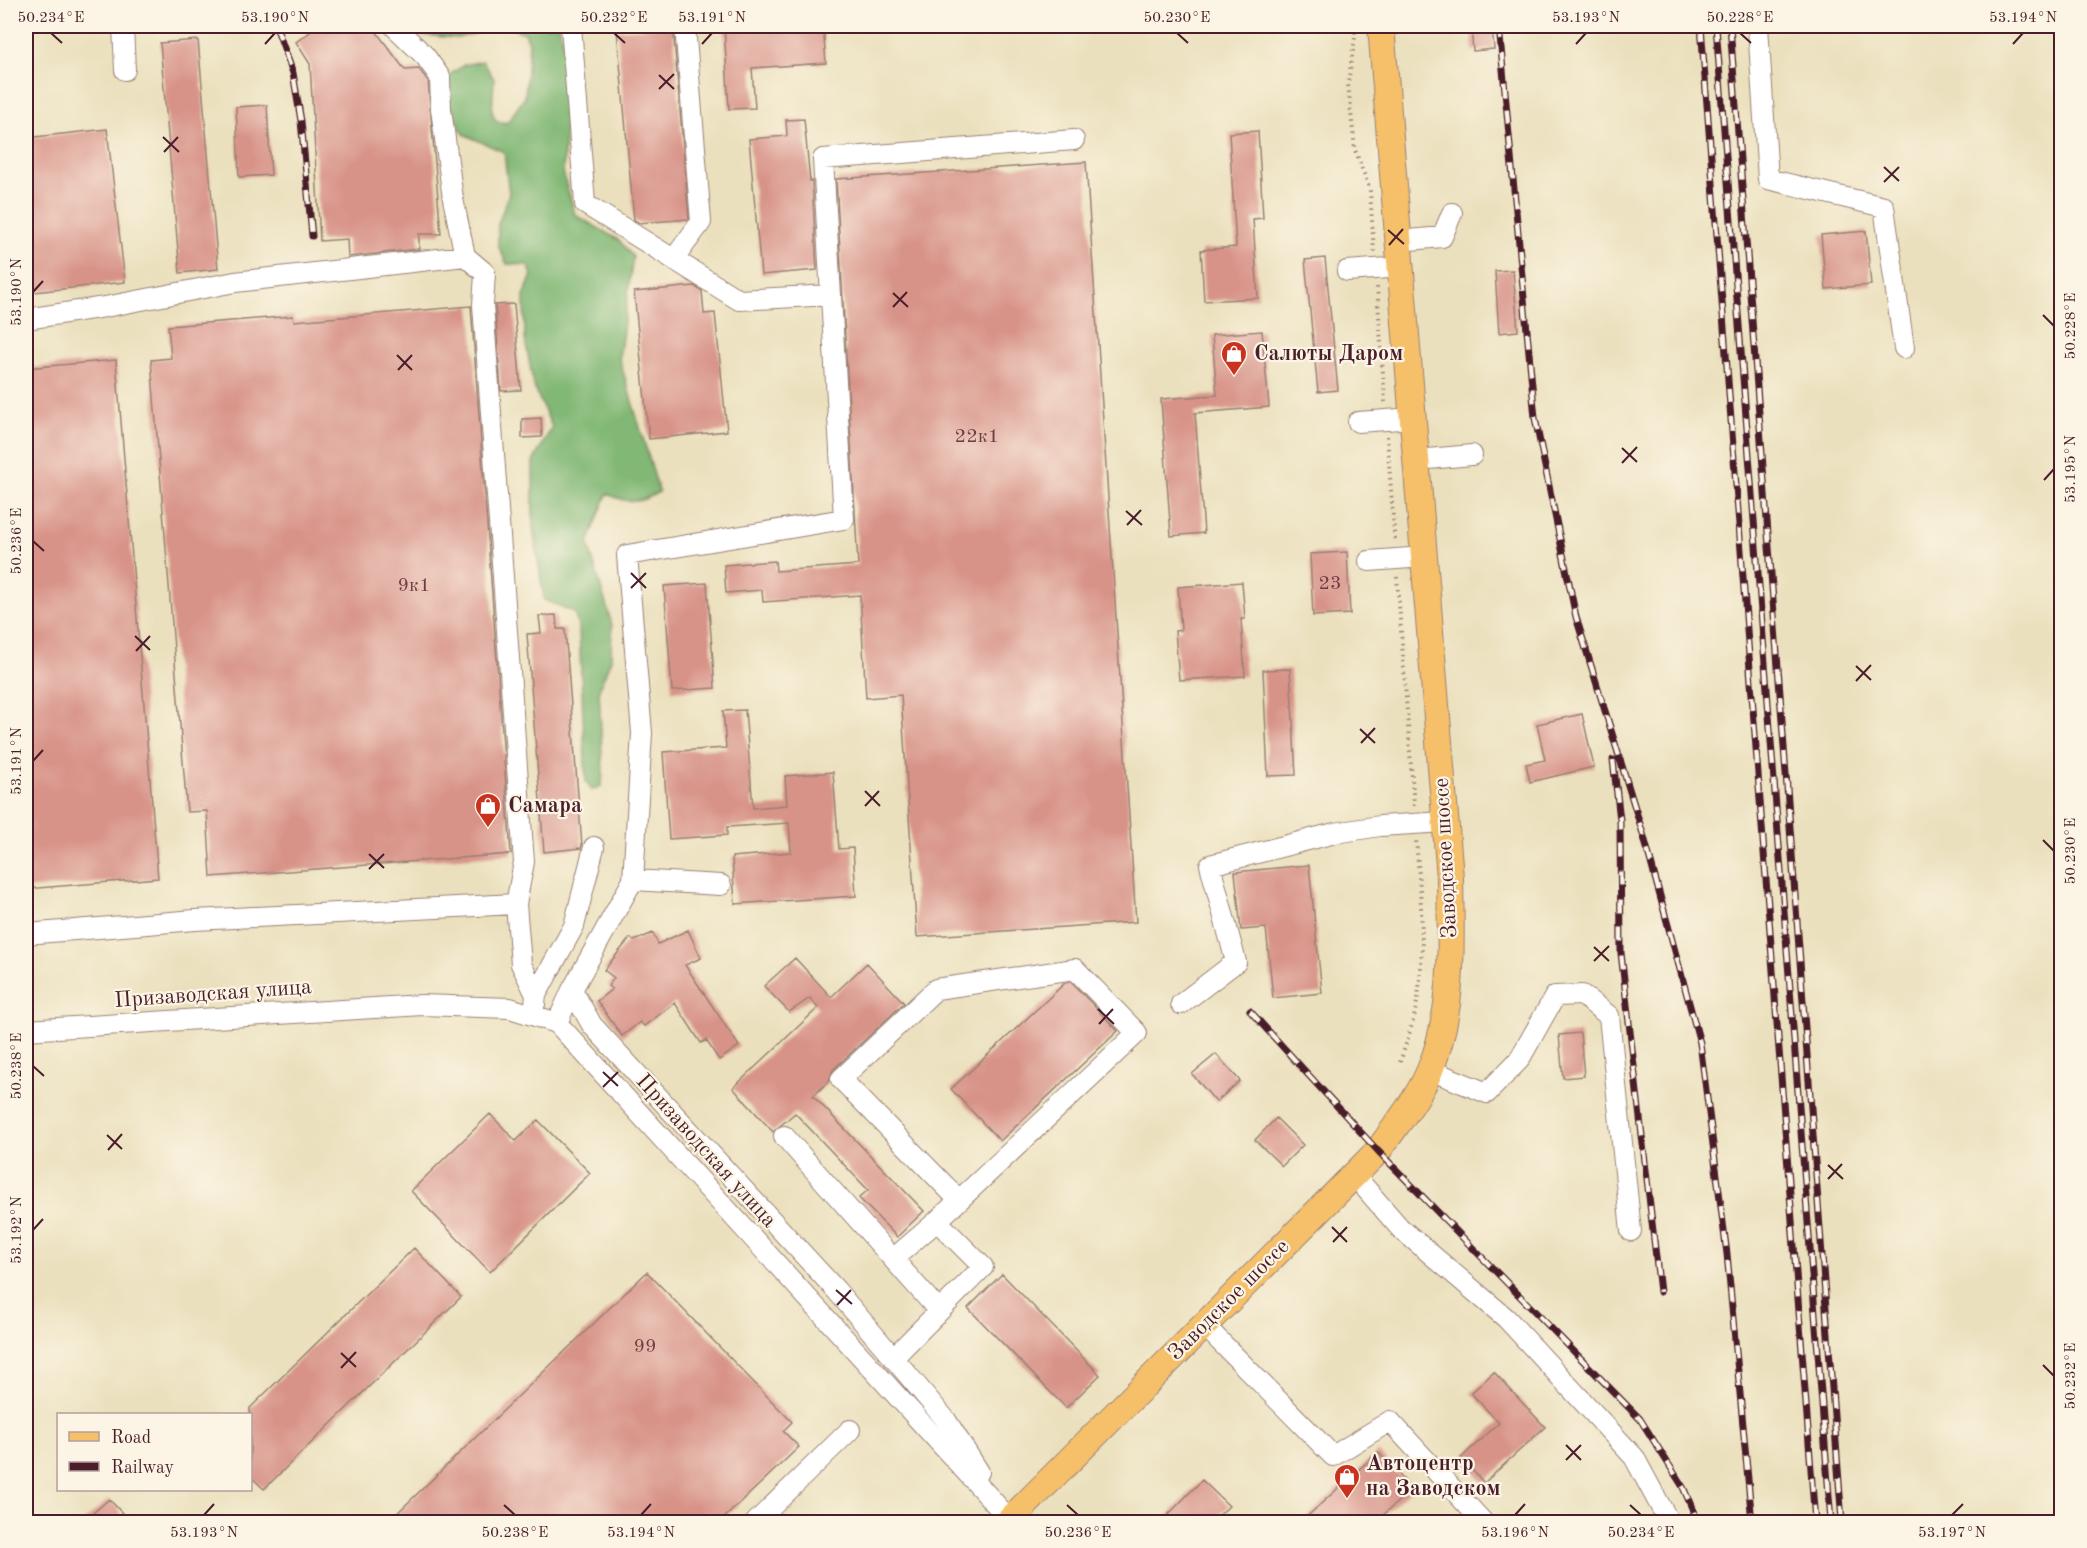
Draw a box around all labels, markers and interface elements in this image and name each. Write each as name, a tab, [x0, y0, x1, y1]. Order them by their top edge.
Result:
text: 50.234°E	[18, 11, 84, 26]
text: 53.190°N	[241, 11, 309, 26]
text: 50.232°E	[581, 11, 647, 26]
text: 53.191°N	[678, 11, 746, 26]
text: 50.230°E	[1144, 11, 1210, 26]
text: 53.193°N	[1552, 11, 1620, 26]
text: 50.228°E	[1707, 11, 1773, 26]
text: 53.194°N	[1989, 11, 2057, 26]
text: 53.190°N	[10, 258, 25, 326]
text: 50.228°E	[2064, 293, 2079, 359]
shop icon: Салюты Даром	[1219, 339, 1249, 377]
place label: Салюты Даром	[1254, 343, 1403, 365]
house number: 22к1	[955, 427, 999, 447]
text: 53.195°N	[2064, 435, 2079, 503]
text: 50.236°E	[10, 508, 25, 574]
house number: 23	[1318, 574, 1342, 594]
house number: 9к1	[397, 576, 431, 596]
text: 53.191°N	[10, 727, 25, 795]
street label: Заводское шоссе	[1431, 777, 1461, 939]
shop icon: Самара	[473, 791, 503, 829]
place label: Самара	[508, 795, 582, 817]
text: 50.230°E	[2064, 818, 2079, 884]
street label: Призаводская улица	[113, 976, 313, 1012]
text: 50.238°E	[10, 1033, 25, 1099]
street label: Призаводская улица	[632, 1070, 781, 1232]
text: 53.192°N	[10, 1196, 25, 1264]
street label: Заводское шоссе	[1164, 1235, 1294, 1365]
house number: 99	[633, 1337, 657, 1357]
text: 50.232°E	[2064, 1343, 2079, 1409]
legend	[57, 1413, 252, 1491]
text: Road	[111, 1429, 151, 1447]
place label: Автоцентр на Заводском	[1366, 1453, 1501, 1500]
text: Railway	[111, 1459, 174, 1477]
shop icon: Автоцентр на Заводском	[1332, 1462, 1362, 1500]
text: 53.193°N	[170, 1526, 238, 1541]
text: 50.238°E	[482, 1526, 548, 1541]
text: 53.194°N	[607, 1526, 675, 1541]
text: 50.236°E	[1045, 1526, 1111, 1541]
text: 53.196°N	[1481, 1526, 1549, 1541]
text: 50.234°E	[1608, 1526, 1674, 1541]
text: 53.197°N	[1918, 1526, 1986, 1541]

